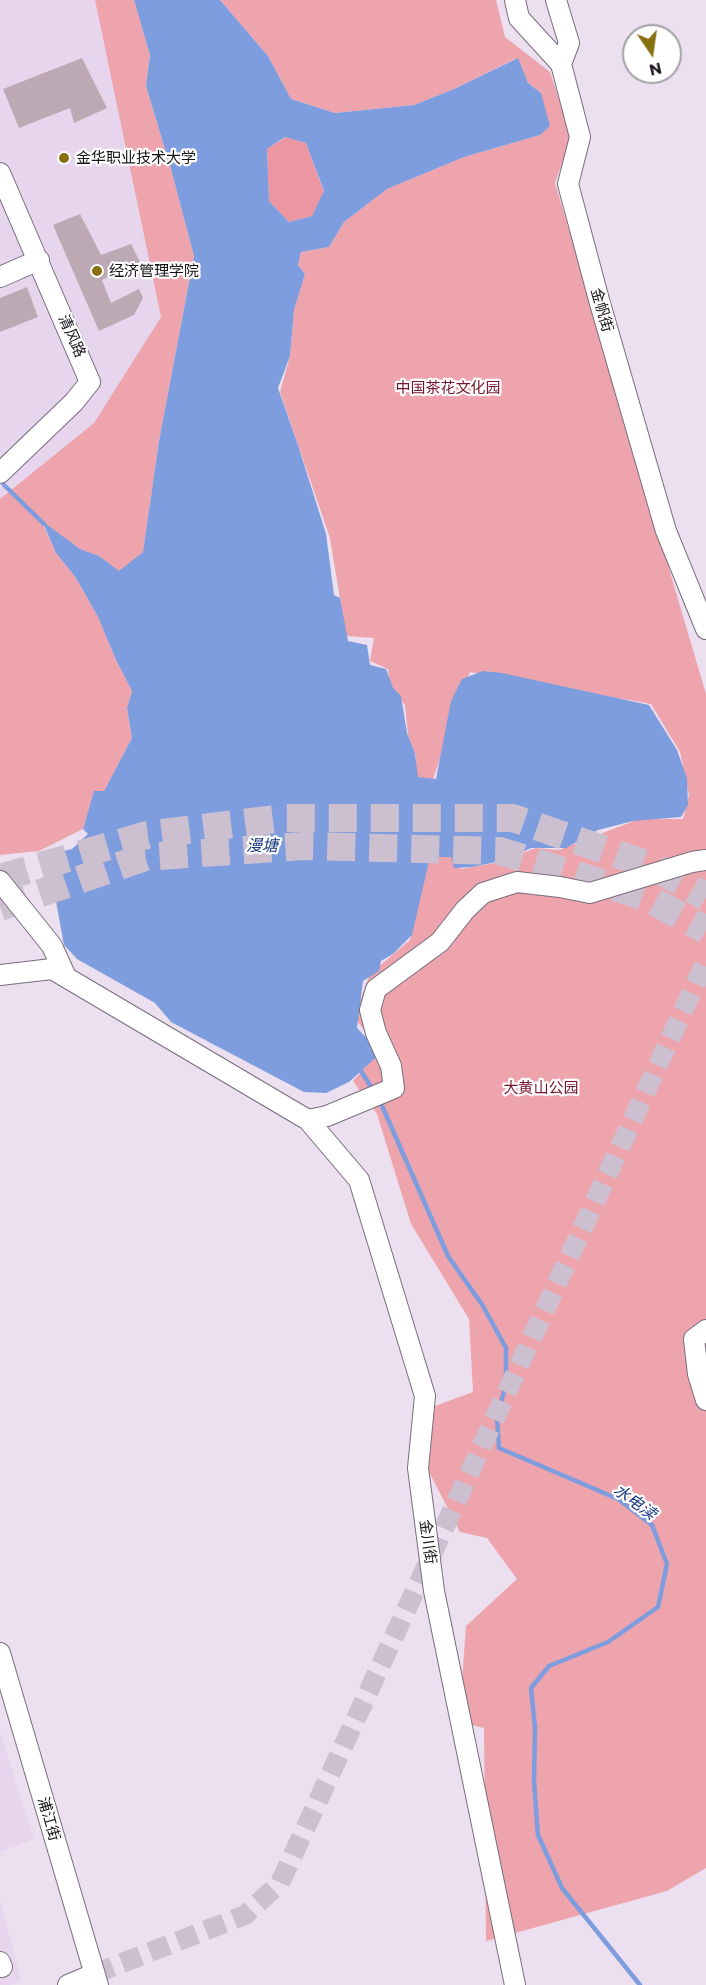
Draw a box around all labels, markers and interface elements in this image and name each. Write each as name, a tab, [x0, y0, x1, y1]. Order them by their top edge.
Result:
north arrow	[622, 24, 682, 84]
text: N	[648, 59, 664, 81]
place label: 金华职业技术大学	[76, 149, 196, 167]
marker: 金华职业技术大学	[57, 151, 71, 165]
place label: 经济管理学院	[109, 262, 199, 280]
marker: 经济管理学院	[90, 264, 104, 278]
street label: 金帆街	[587, 286, 617, 334]
street label: 清风路	[55, 312, 89, 360]
park label: 中国茶花文化园	[396, 379, 500, 397]
water label: 漫塘	[246, 836, 278, 856]
park label: 大黄山公园	[504, 1079, 578, 1097]
water label: 水电渎	[610, 1480, 660, 1524]
street label: 金川街	[416, 1518, 440, 1566]
street label: 浦江街	[34, 1795, 64, 1843]

